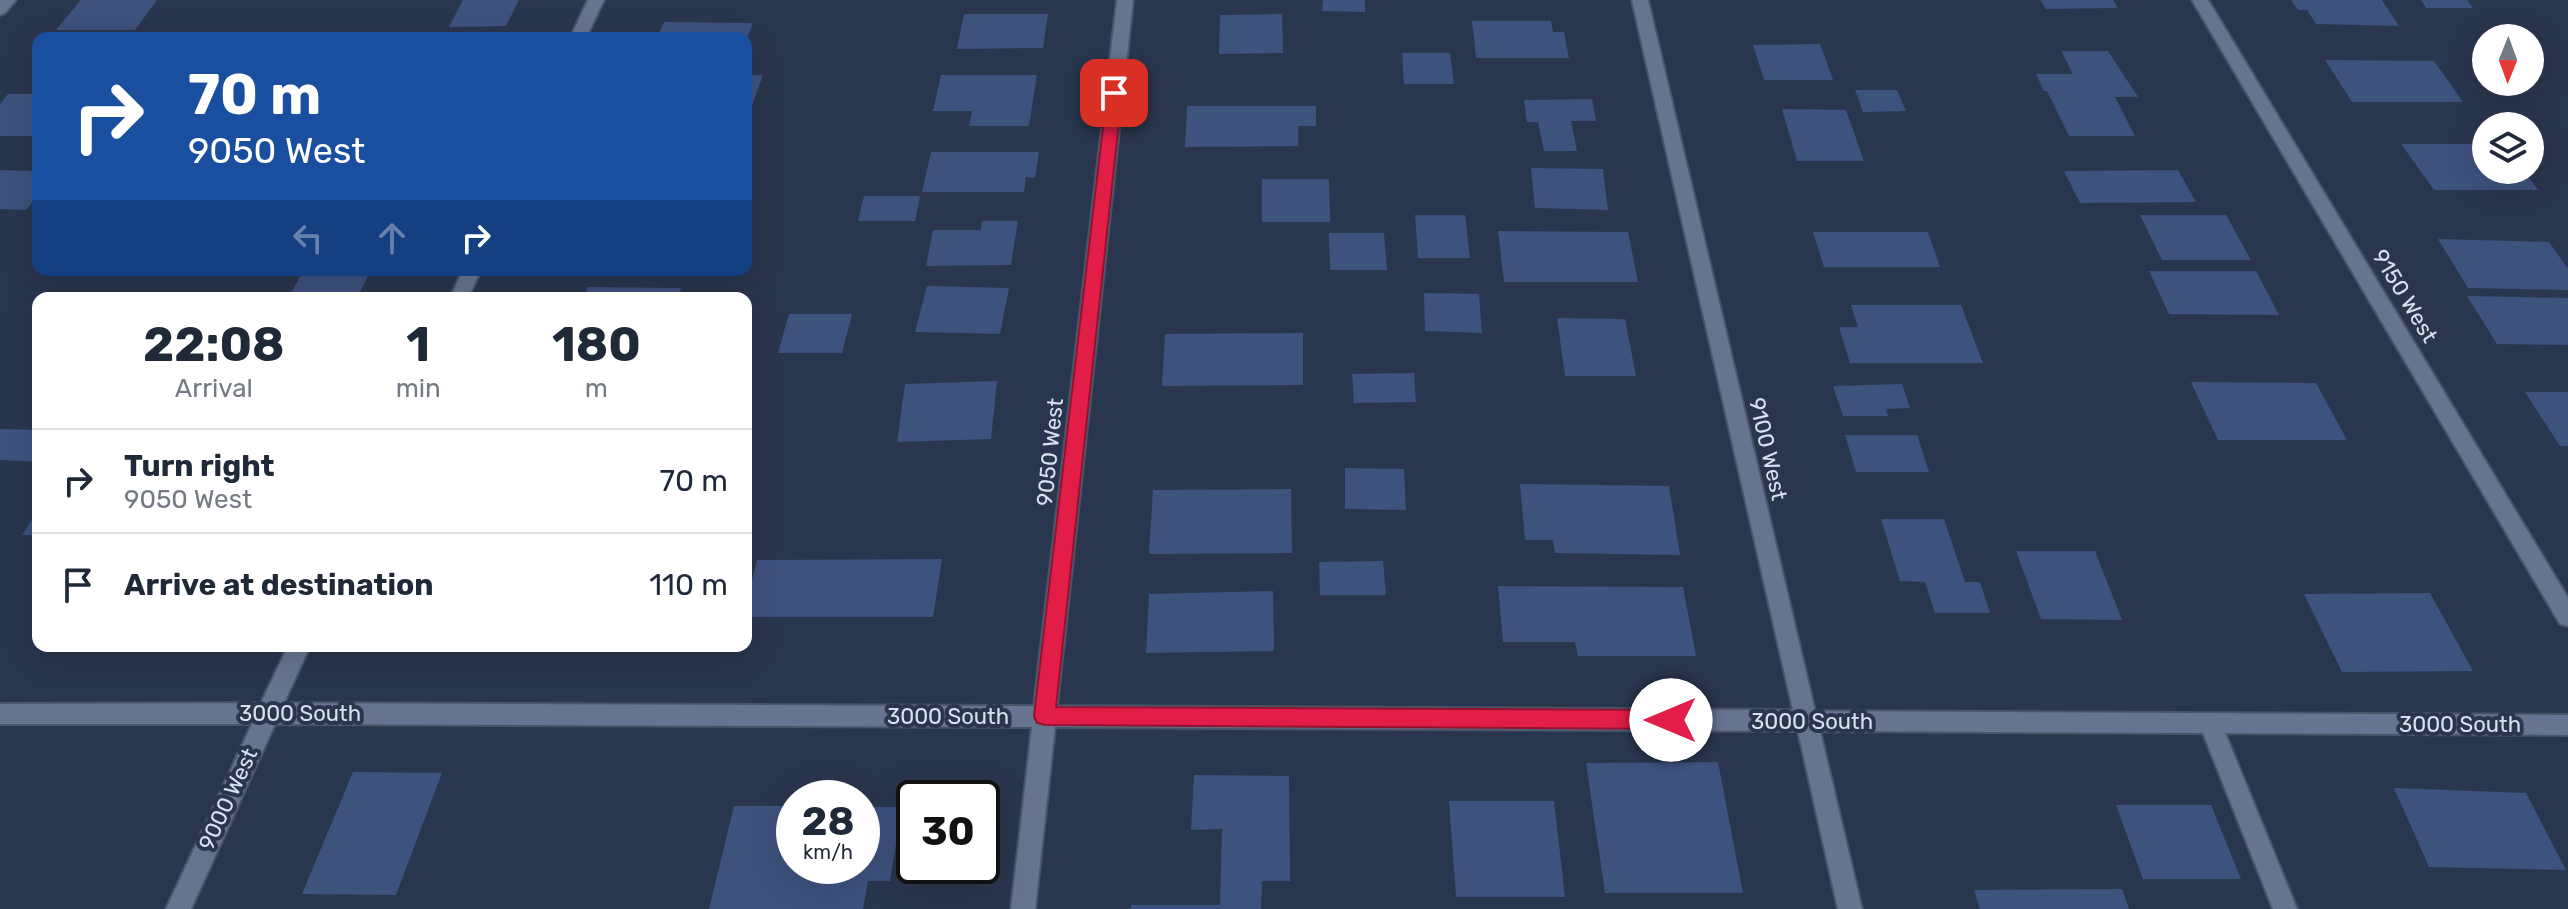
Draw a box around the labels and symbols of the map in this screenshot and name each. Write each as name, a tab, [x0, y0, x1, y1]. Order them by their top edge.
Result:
north arrow	[2472, 24, 2544, 96]
pin	[1080, 59, 1148, 127]
street label: 9150 West	[2367, 245, 2444, 348]
street label: 9100 West	[1743, 395, 1793, 503]
street label: 9050 West	[1031, 396, 1069, 507]
position arrow	[1629, 678, 1713, 762]
street label: 3000 South	[239, 700, 361, 727]
street label: 3000 South	[887, 703, 1009, 730]
street label: 3000 South	[1751, 708, 1873, 735]
street label: 3000 South	[2399, 711, 2521, 738]
street label: 9000 West	[193, 743, 263, 854]
speed limit sign: 30	[896, 780, 1000, 884]

